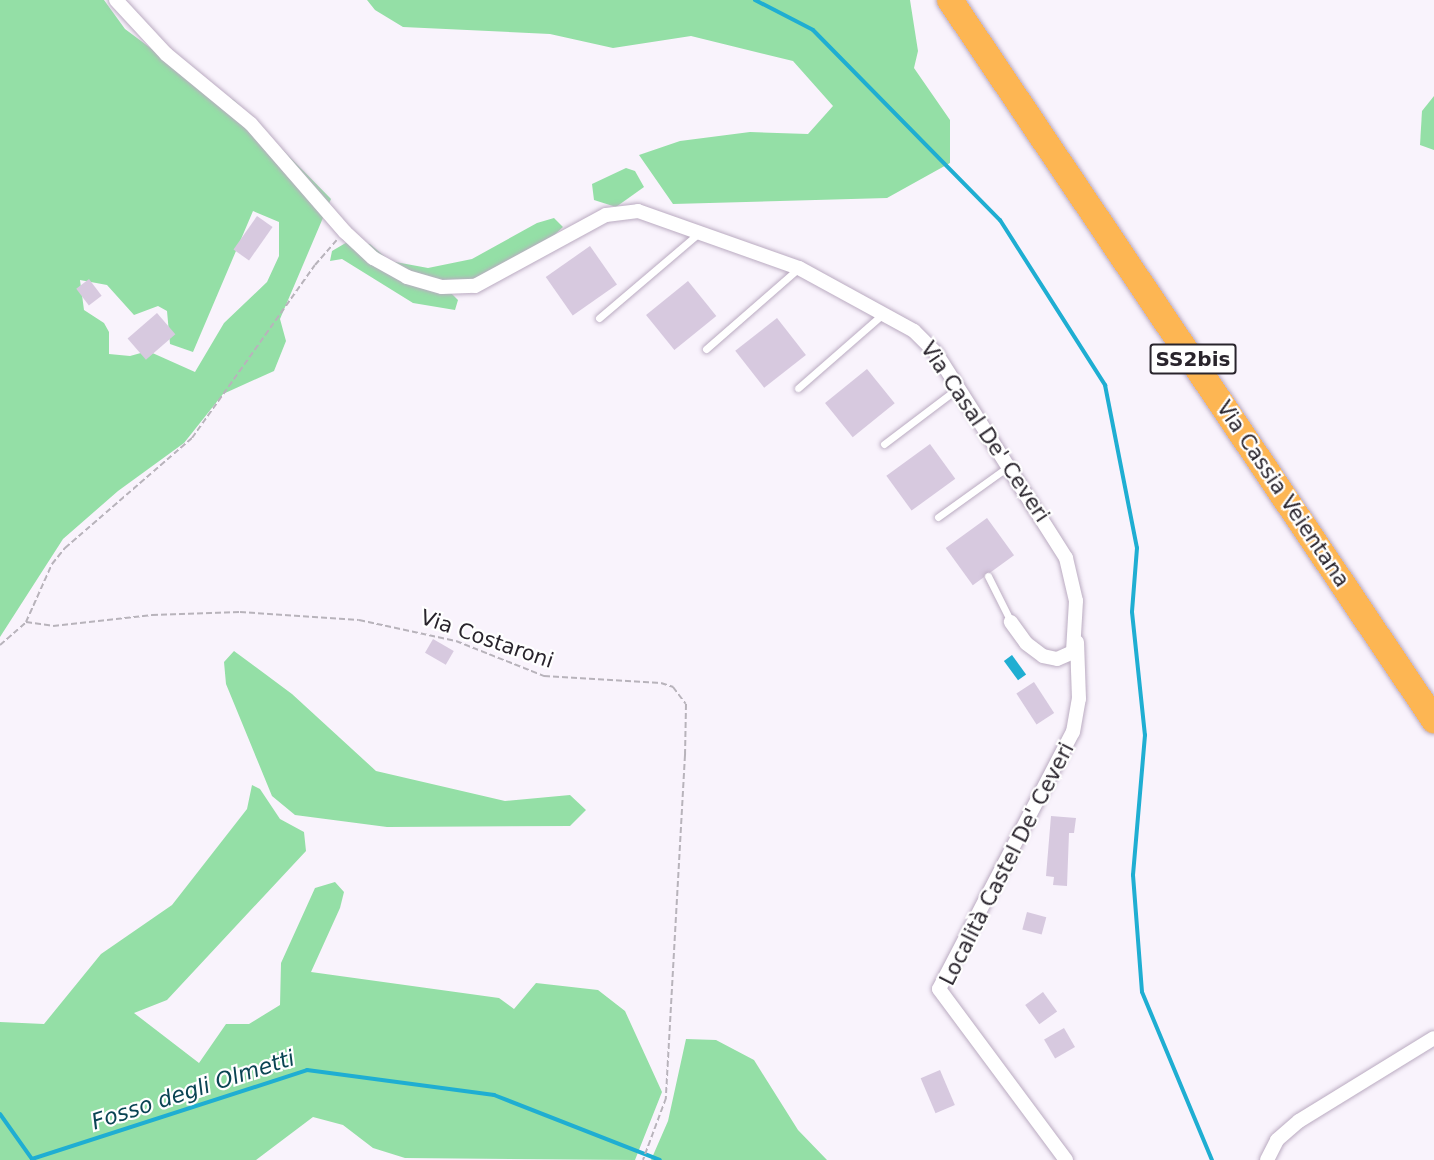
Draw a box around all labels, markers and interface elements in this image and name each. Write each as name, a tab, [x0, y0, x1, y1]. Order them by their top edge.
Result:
street label: Via Casal De' Ceveri	[915, 337, 1055, 527]
road number: SS2bis	[1150, 342, 1236, 376]
street label: Via Cassia Veientana	[1211, 396, 1355, 592]
street label: Via Costaroni	[417, 604, 557, 674]
street label: Località Castel De' Ceveri	[935, 738, 1079, 990]
water label: Fosso degli Olmetti	[88, 1045, 298, 1135]

